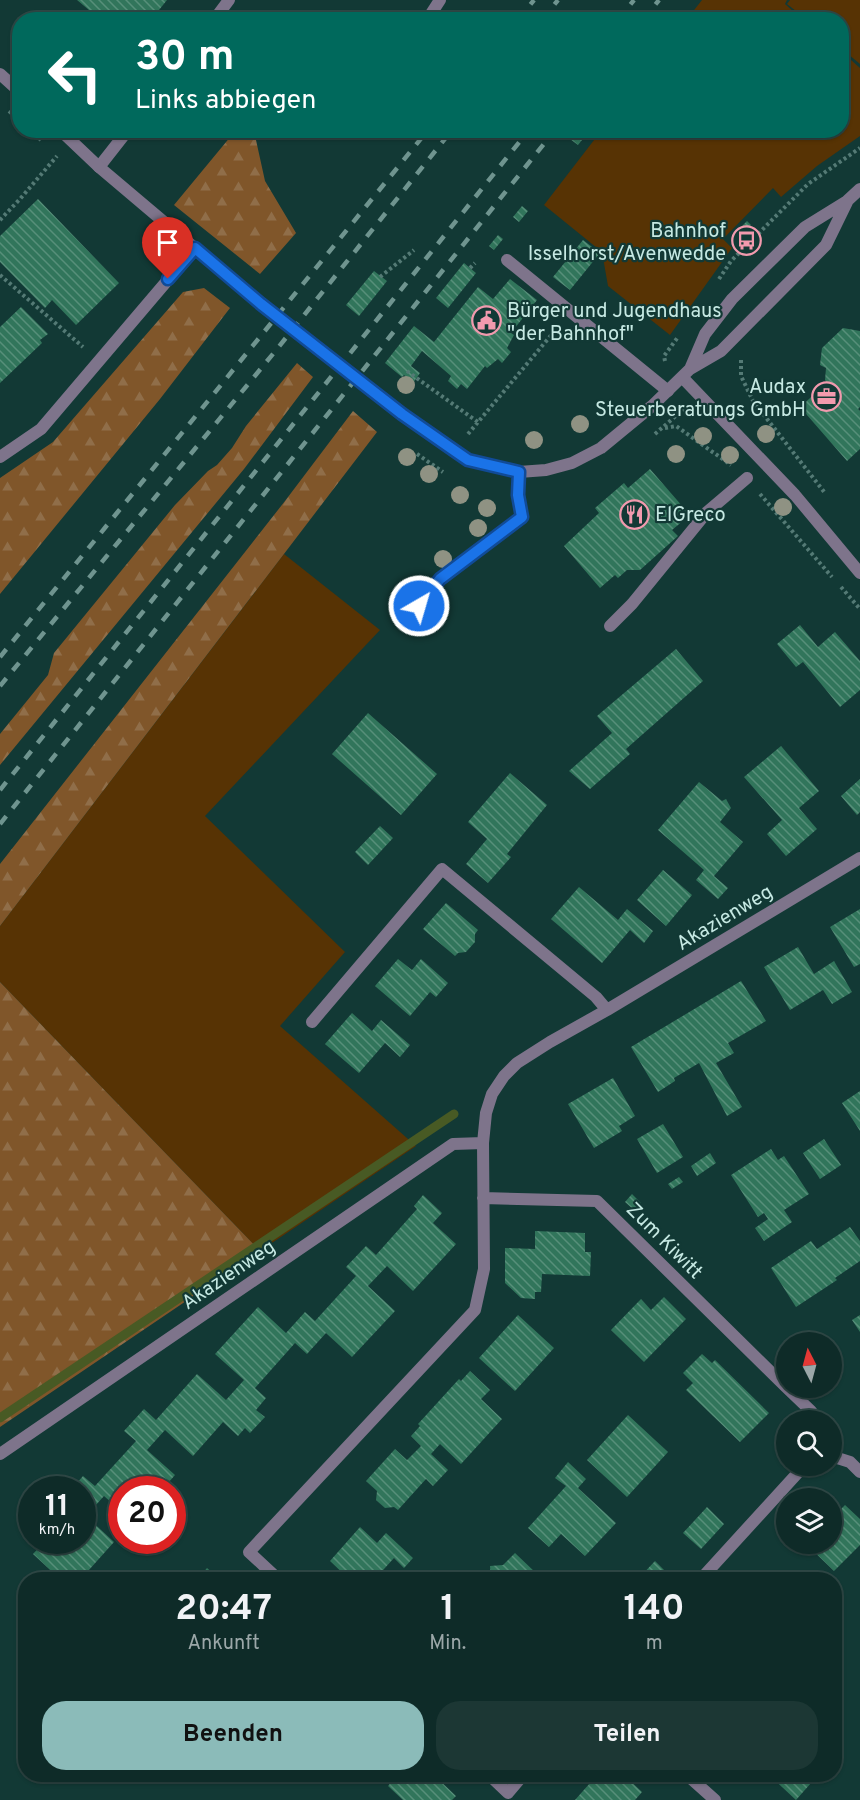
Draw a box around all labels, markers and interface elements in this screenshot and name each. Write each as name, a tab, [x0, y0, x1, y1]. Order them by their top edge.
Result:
text: 30 m	[135, 32, 234, 85]
icon: left	[36, 36, 114, 114]
text: Links abbiegen	[135, 84, 316, 118]
pin	[142, 217, 193, 279]
place label: Bahnhof Isselhorst/Avenwedde	[528, 219, 726, 268]
bus stop icon: Bahnhof Isselhorst/Avenwedde	[731, 225, 763, 257]
icon: arrive	[151, 226, 184, 259]
place label: Bürger und Jugendhaus "der Bahnhof"	[507, 299, 722, 348]
public building icon: Bürger und Jugendhaus "der Bahnhof"	[470, 305, 502, 337]
place label: Audax Steuerberatungs GmbH	[595, 375, 806, 424]
office icon: Audax Steuerberatungs GmbH	[811, 381, 843, 413]
restaurant icon: ElGreco	[618, 498, 650, 530]
place label: ElGreco	[655, 503, 726, 529]
position arrow	[387, 574, 451, 638]
street label: Akazienweg	[672, 880, 778, 958]
street label: Zum Kiwitt	[620, 1197, 708, 1285]
street label: Akazienweg	[177, 1235, 281, 1317]
north arrow	[776, 1332, 842, 1398]
map controls	[776, 1332, 842, 1554]
button: search	[776, 1410, 842, 1476]
speed limit sign: 20	[108, 1476, 186, 1554]
button: layers	[776, 1488, 842, 1554]
text: 11	[45, 1489, 69, 1526]
text: km/h	[39, 1521, 75, 1540]
text: 20:47	[175, 1587, 272, 1633]
text: 1	[441, 1587, 455, 1633]
text: 140	[624, 1587, 685, 1633]
text: Ankunft	[188, 1631, 260, 1657]
text: Min.	[429, 1631, 466, 1657]
text: m	[646, 1631, 663, 1657]
button: Beenden	[42, 1701, 424, 1770]
button: Teilen	[436, 1701, 818, 1770]

